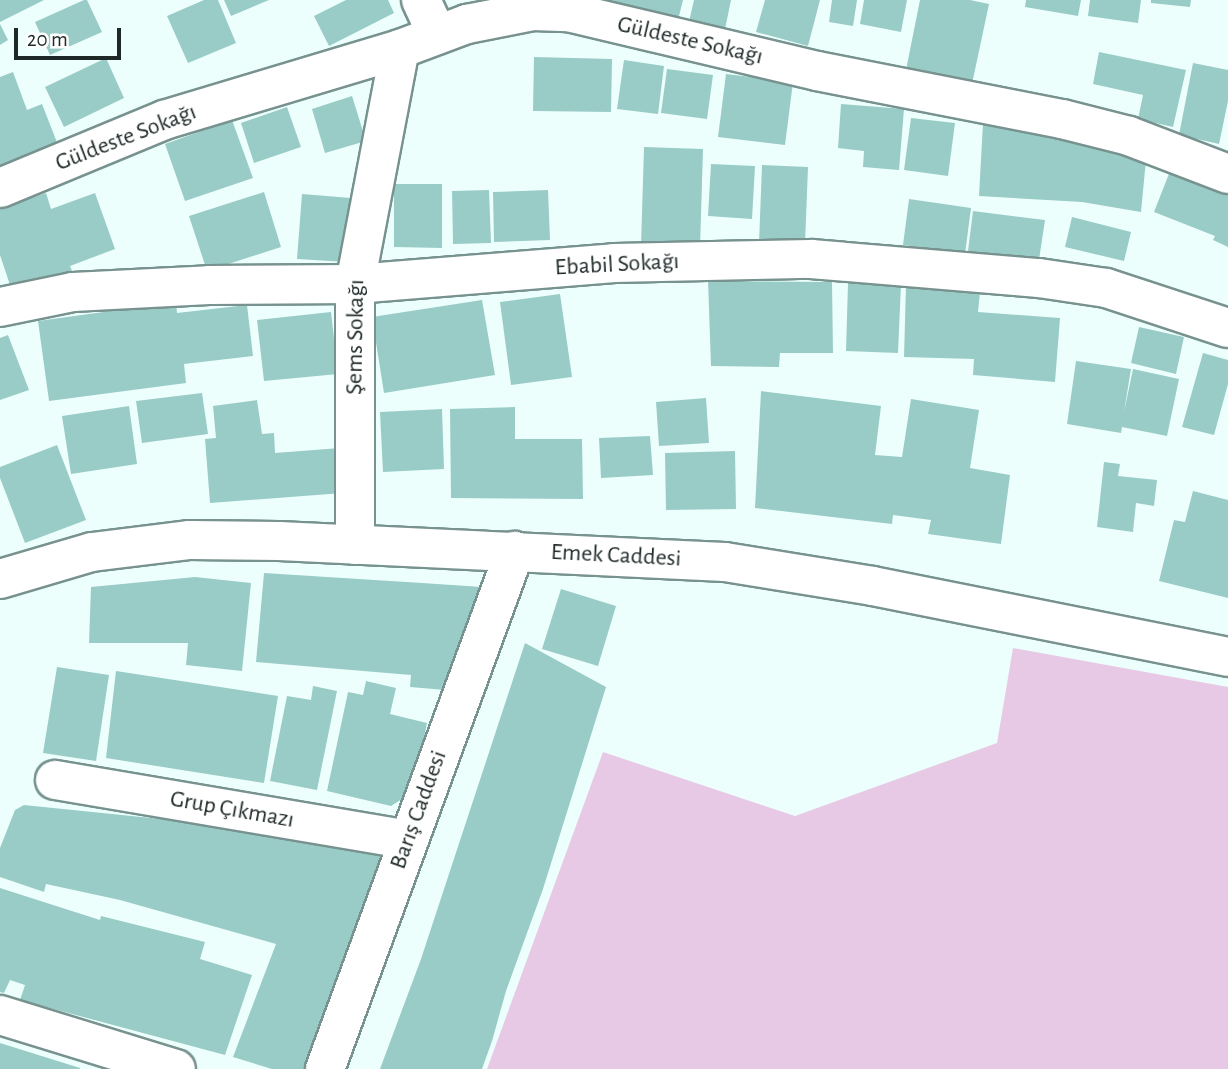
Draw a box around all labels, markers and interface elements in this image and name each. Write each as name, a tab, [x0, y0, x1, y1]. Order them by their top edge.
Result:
street label: Güldeste Sokağı	[614, 10, 766, 72]
scale bar	[18, 14, 124, 58]
text: 20 m	[27, 29, 68, 50]
street label: Güldeste Sokağı	[52, 98, 200, 178]
street label: Ebabil Sokağı	[554, 247, 680, 283]
street label: Şems Sokağı	[341, 279, 371, 395]
street label: Emek Caddesi	[550, 538, 682, 574]
street label: Barış Caddesi	[384, 747, 454, 873]
street label: Grup Çıkmazı	[168, 785, 296, 835]

